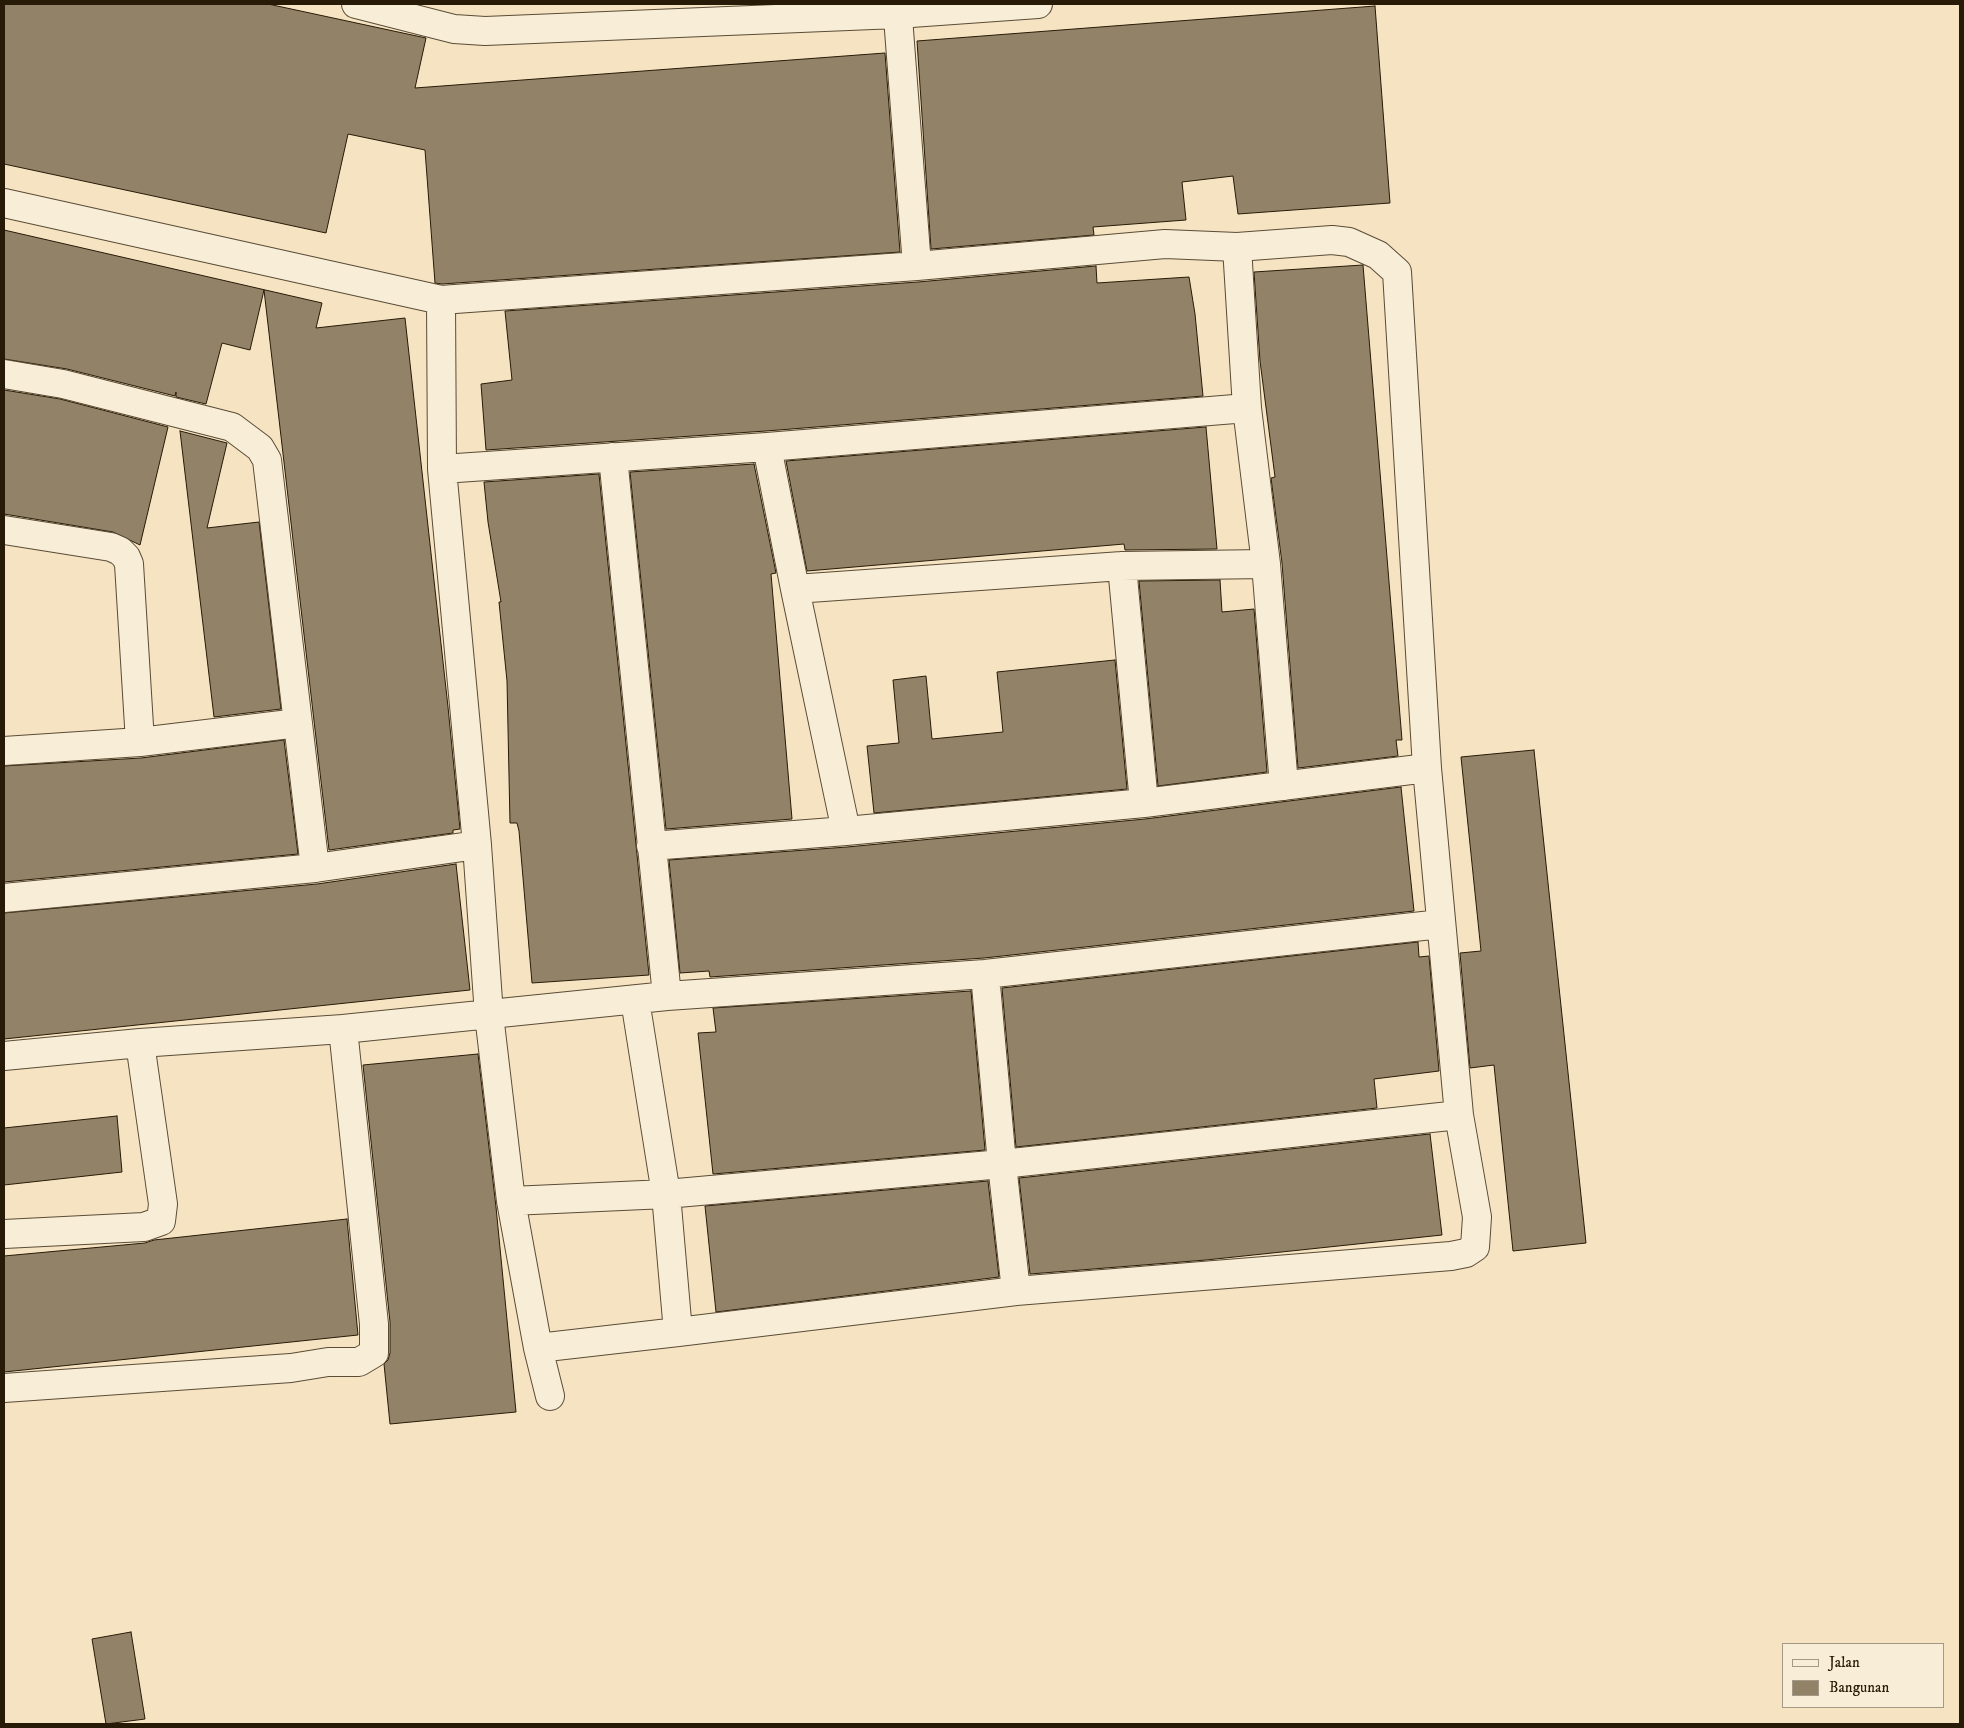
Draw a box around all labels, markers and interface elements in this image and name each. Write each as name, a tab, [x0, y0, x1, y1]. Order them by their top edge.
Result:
legend	[1782, 1643, 1944, 1708]
text: Jalan	[1829, 1653, 1860, 1672]
text: Bangunan	[1829, 1678, 1889, 1697]

